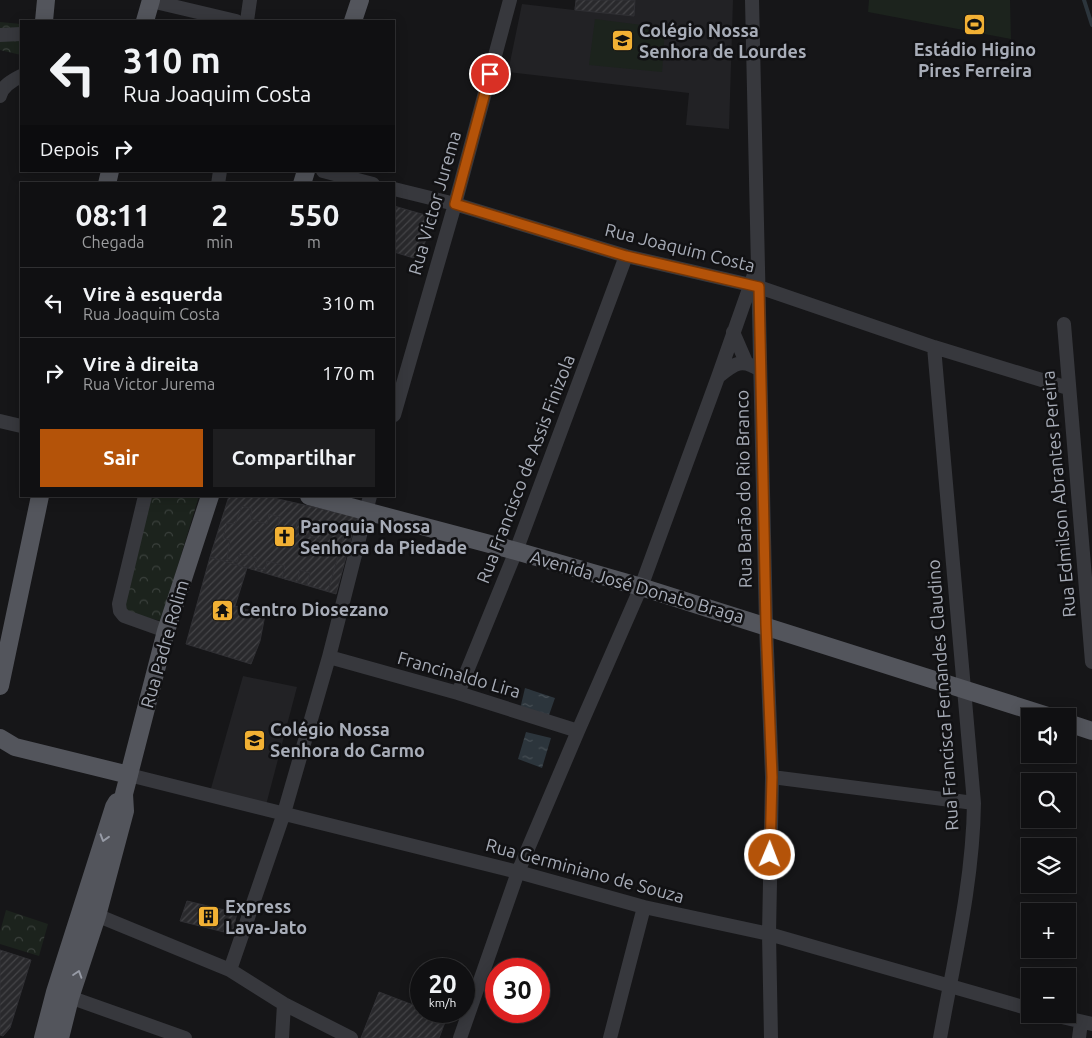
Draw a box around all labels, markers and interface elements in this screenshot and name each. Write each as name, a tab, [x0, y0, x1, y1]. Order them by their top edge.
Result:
sports icon: Estádio Higino Pires Ferreira	[963, 13, 987, 37]
place label: Colégio Nossa Senhora de Lourdes	[639, 20, 806, 61]
school or university icon: Colégio Nossa Senhora de Lourdes	[611, 29, 635, 53]
place label: Estádio Higino Pires Ferreira	[914, 39, 1036, 80]
icon: left	[40, 40, 105, 105]
text: 310 m	[123, 40, 221, 80]
pin	[469, 53, 511, 95]
icon: arrive	[476, 60, 504, 88]
text: Rua Joaquim Costa	[123, 81, 311, 106]
street label: Rua Victor Jurema	[404, 128, 464, 277]
icon: right	[109, 135, 137, 163]
text: Depois	[40, 138, 99, 160]
text: 08:11	[76, 198, 151, 232]
text: 2	[211, 198, 228, 232]
text: 550	[289, 198, 339, 232]
street label: Rua Joaquim Costa	[603, 219, 757, 275]
text: Chegada	[82, 233, 145, 251]
text: min	[206, 233, 233, 251]
text: m	[307, 233, 321, 251]
text: Vire à esquerda	[83, 283, 223, 305]
icon: left	[40, 289, 68, 317]
text: 310 m	[322, 292, 375, 314]
text: Rua Joaquim Costa	[83, 305, 220, 323]
street label: Rua Francisco de Assis Finizola	[472, 351, 578, 586]
text: Vire à direita	[83, 353, 199, 375]
icon: right	[40, 359, 68, 387]
text: 170 m	[322, 362, 375, 384]
street label: Rua Edmilson Abrantes Pereira	[1037, 370, 1079, 618]
text: Rua Victor Jurema	[83, 375, 215, 393]
street label: Rua Barāo do Rio Branco	[731, 390, 755, 588]
button: Sair	[40, 429, 203, 487]
button: Compartilhar	[213, 429, 375, 487]
place label: Paroquia Nossa Senhora da Piedade	[300, 516, 467, 557]
church icon: Paroquia Nossa Senhora da Piedade	[272, 525, 296, 549]
street label: Avenida José Donato Braga	[528, 546, 746, 626]
street label: Rua Francisca Fernandes Claudino	[923, 559, 961, 831]
street label: Rua Padre Rolim	[136, 577, 192, 710]
temple icon: Centro Diosezano	[211, 598, 235, 622]
place label: Centro Diosezano	[239, 599, 389, 619]
street label: Francinaldo Lira	[395, 647, 523, 701]
map controls	[1021, 708, 1076, 1023]
button: sound	[1021, 708, 1076, 763]
place label: Colégio Nossa Senhora do Carmo	[270, 719, 425, 760]
school or university icon: Colégio Nossa Senhora do Carmo	[242, 728, 266, 752]
button: search	[1021, 773, 1076, 828]
position arrow	[743, 828, 795, 880]
one-way arrow	[100, 833, 110, 841]
street label: Rua Germiniano de Souza	[484, 834, 687, 906]
button: layers	[1021, 838, 1076, 893]
place label: Express Lava-Jato	[225, 896, 307, 937]
button: +	[1021, 903, 1076, 958]
building icon: Express Lava-Jato	[197, 905, 221, 929]
speed limit sign: 30	[485, 958, 550, 1023]
button: −	[1021, 968, 1076, 1023]
text: 20	[428, 970, 457, 998]
one-way arrow	[72, 971, 82, 979]
text: km/h	[429, 996, 456, 1009]

